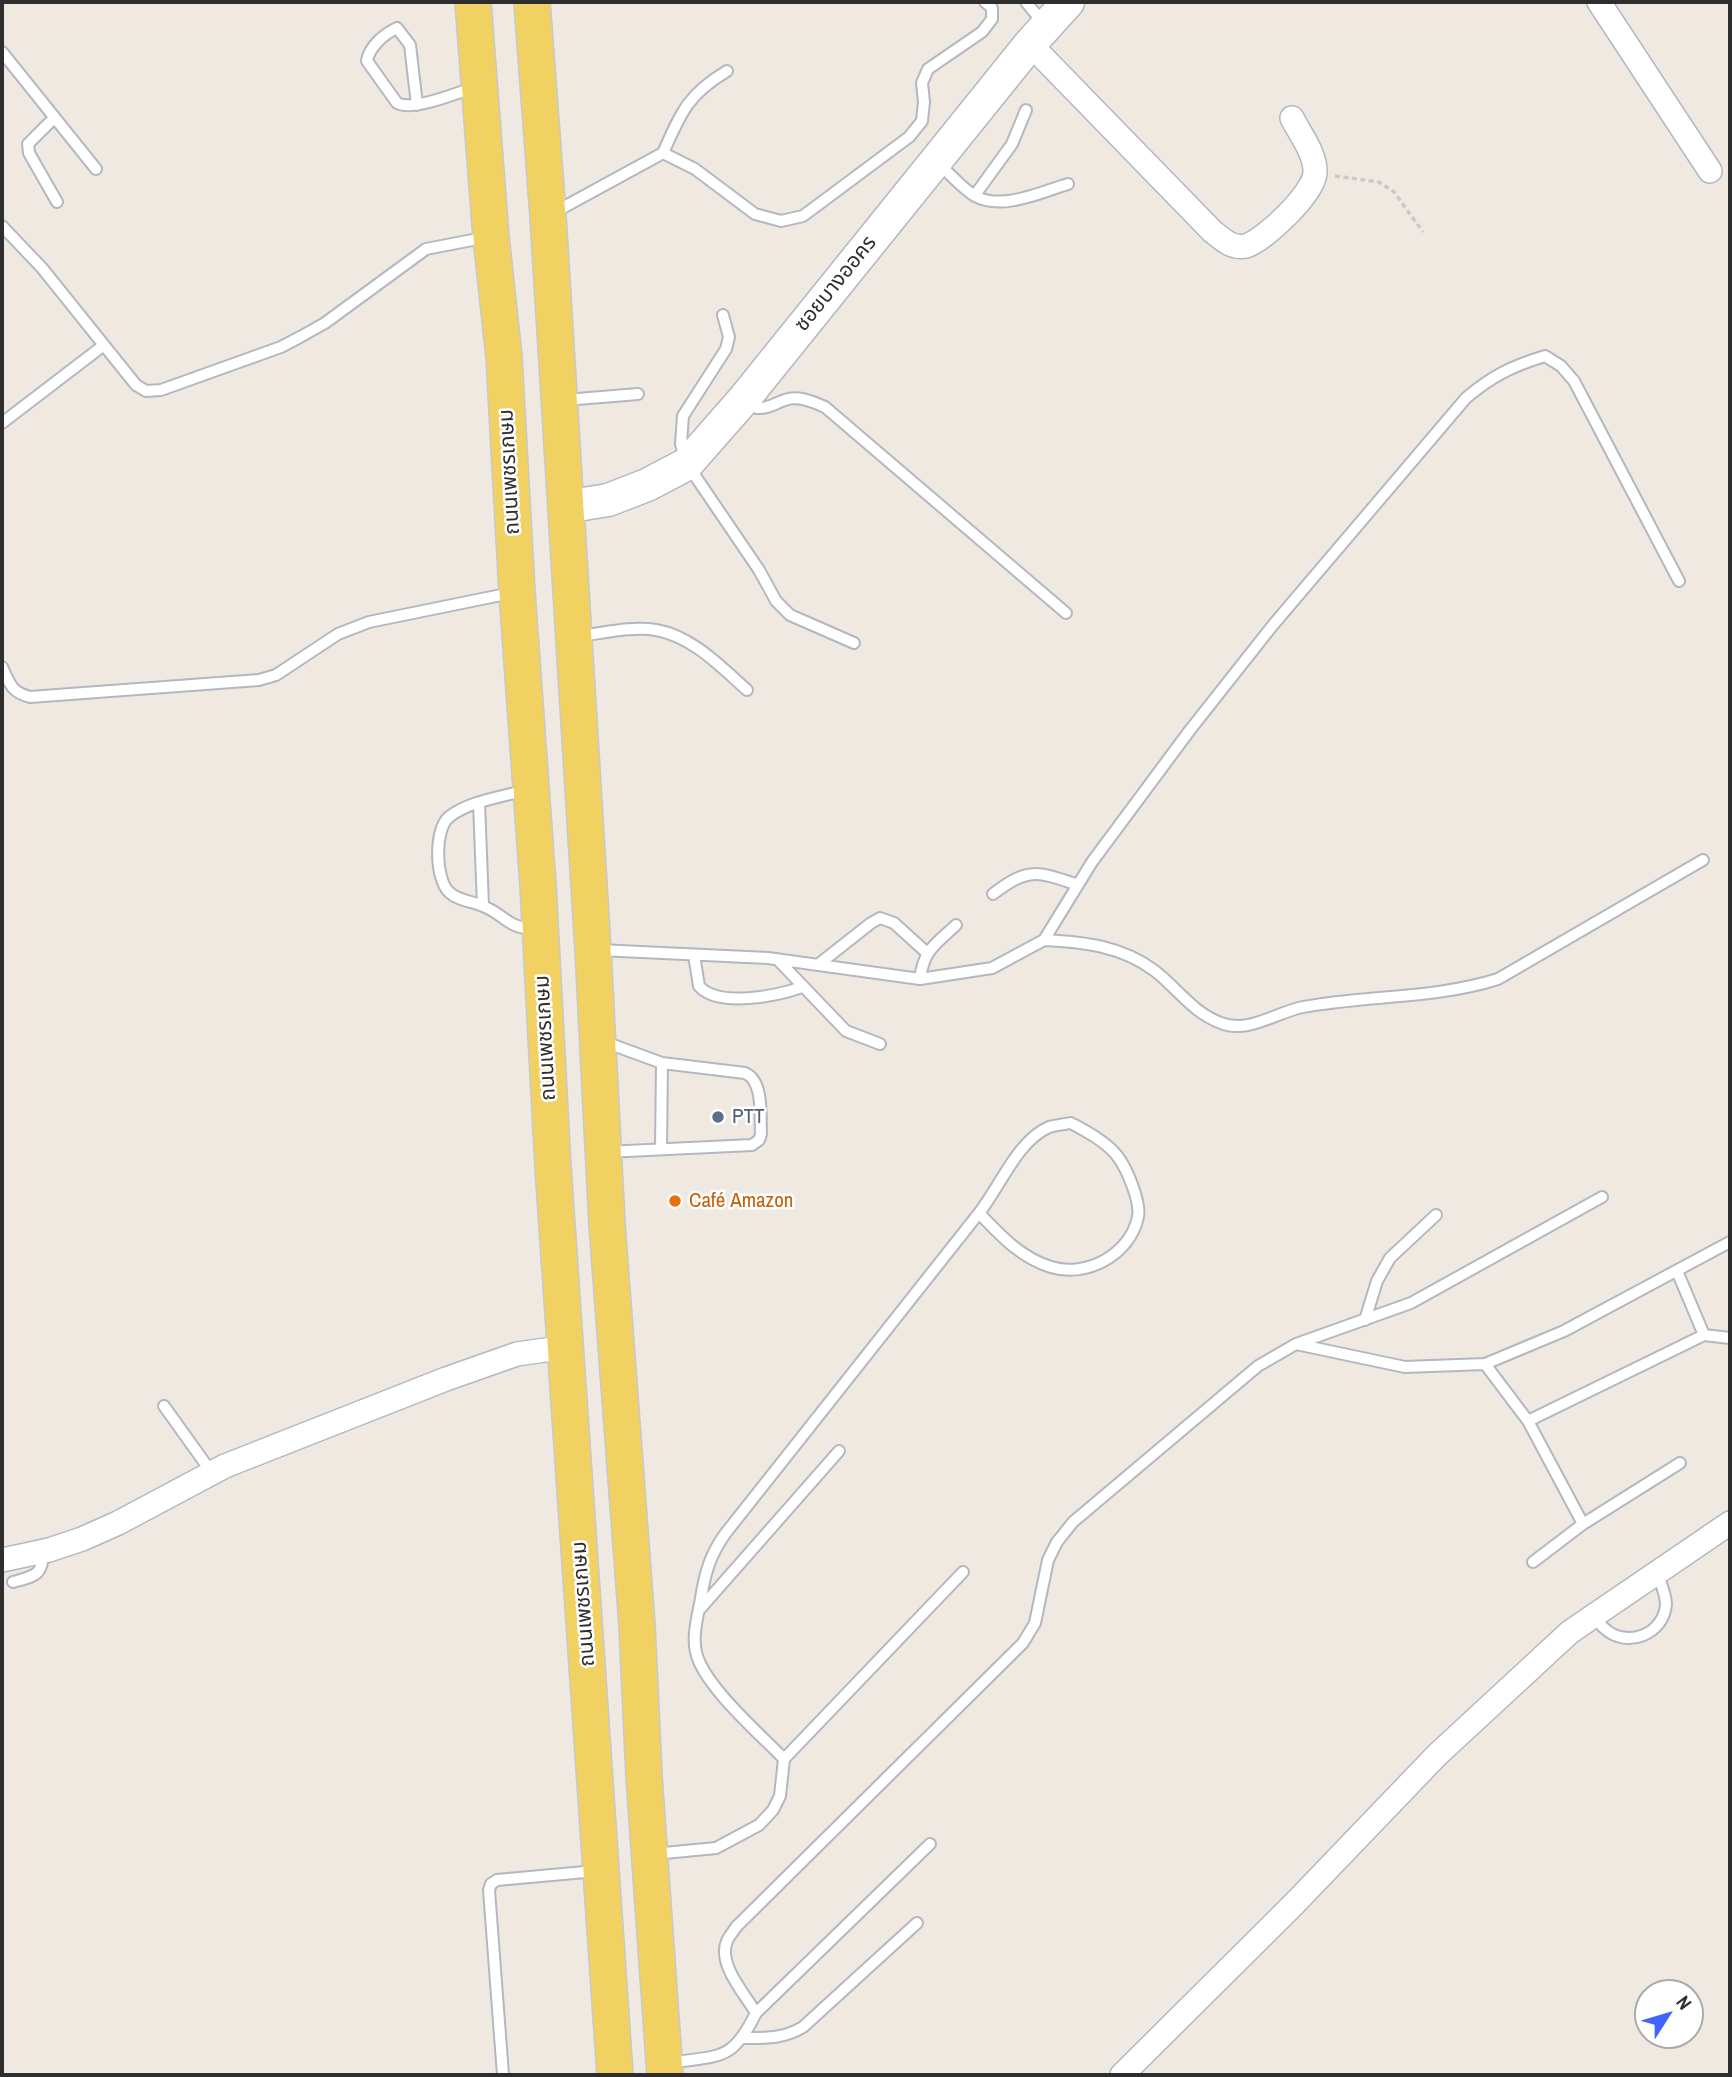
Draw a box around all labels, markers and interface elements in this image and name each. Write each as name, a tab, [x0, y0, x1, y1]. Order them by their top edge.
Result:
street label: ซอยบางออคร	[790, 231, 882, 337]
street label: ถนนเพชรเกษม	[494, 409, 526, 535]
street label: ถนนเพชรเกษม	[530, 975, 562, 1101]
place label: PTT	[732, 1104, 765, 1130]
marker: PTT	[710, 1109, 726, 1125]
place label: Café Amazon	[689, 1188, 793, 1214]
marker: Café Amazon	[667, 1193, 683, 1209]
street label: ถนนเพชรเกษม	[567, 1540, 601, 1668]
north arrow	[1634, 1979, 1704, 2049]
text: N	[1670, 1990, 1698, 2015]

